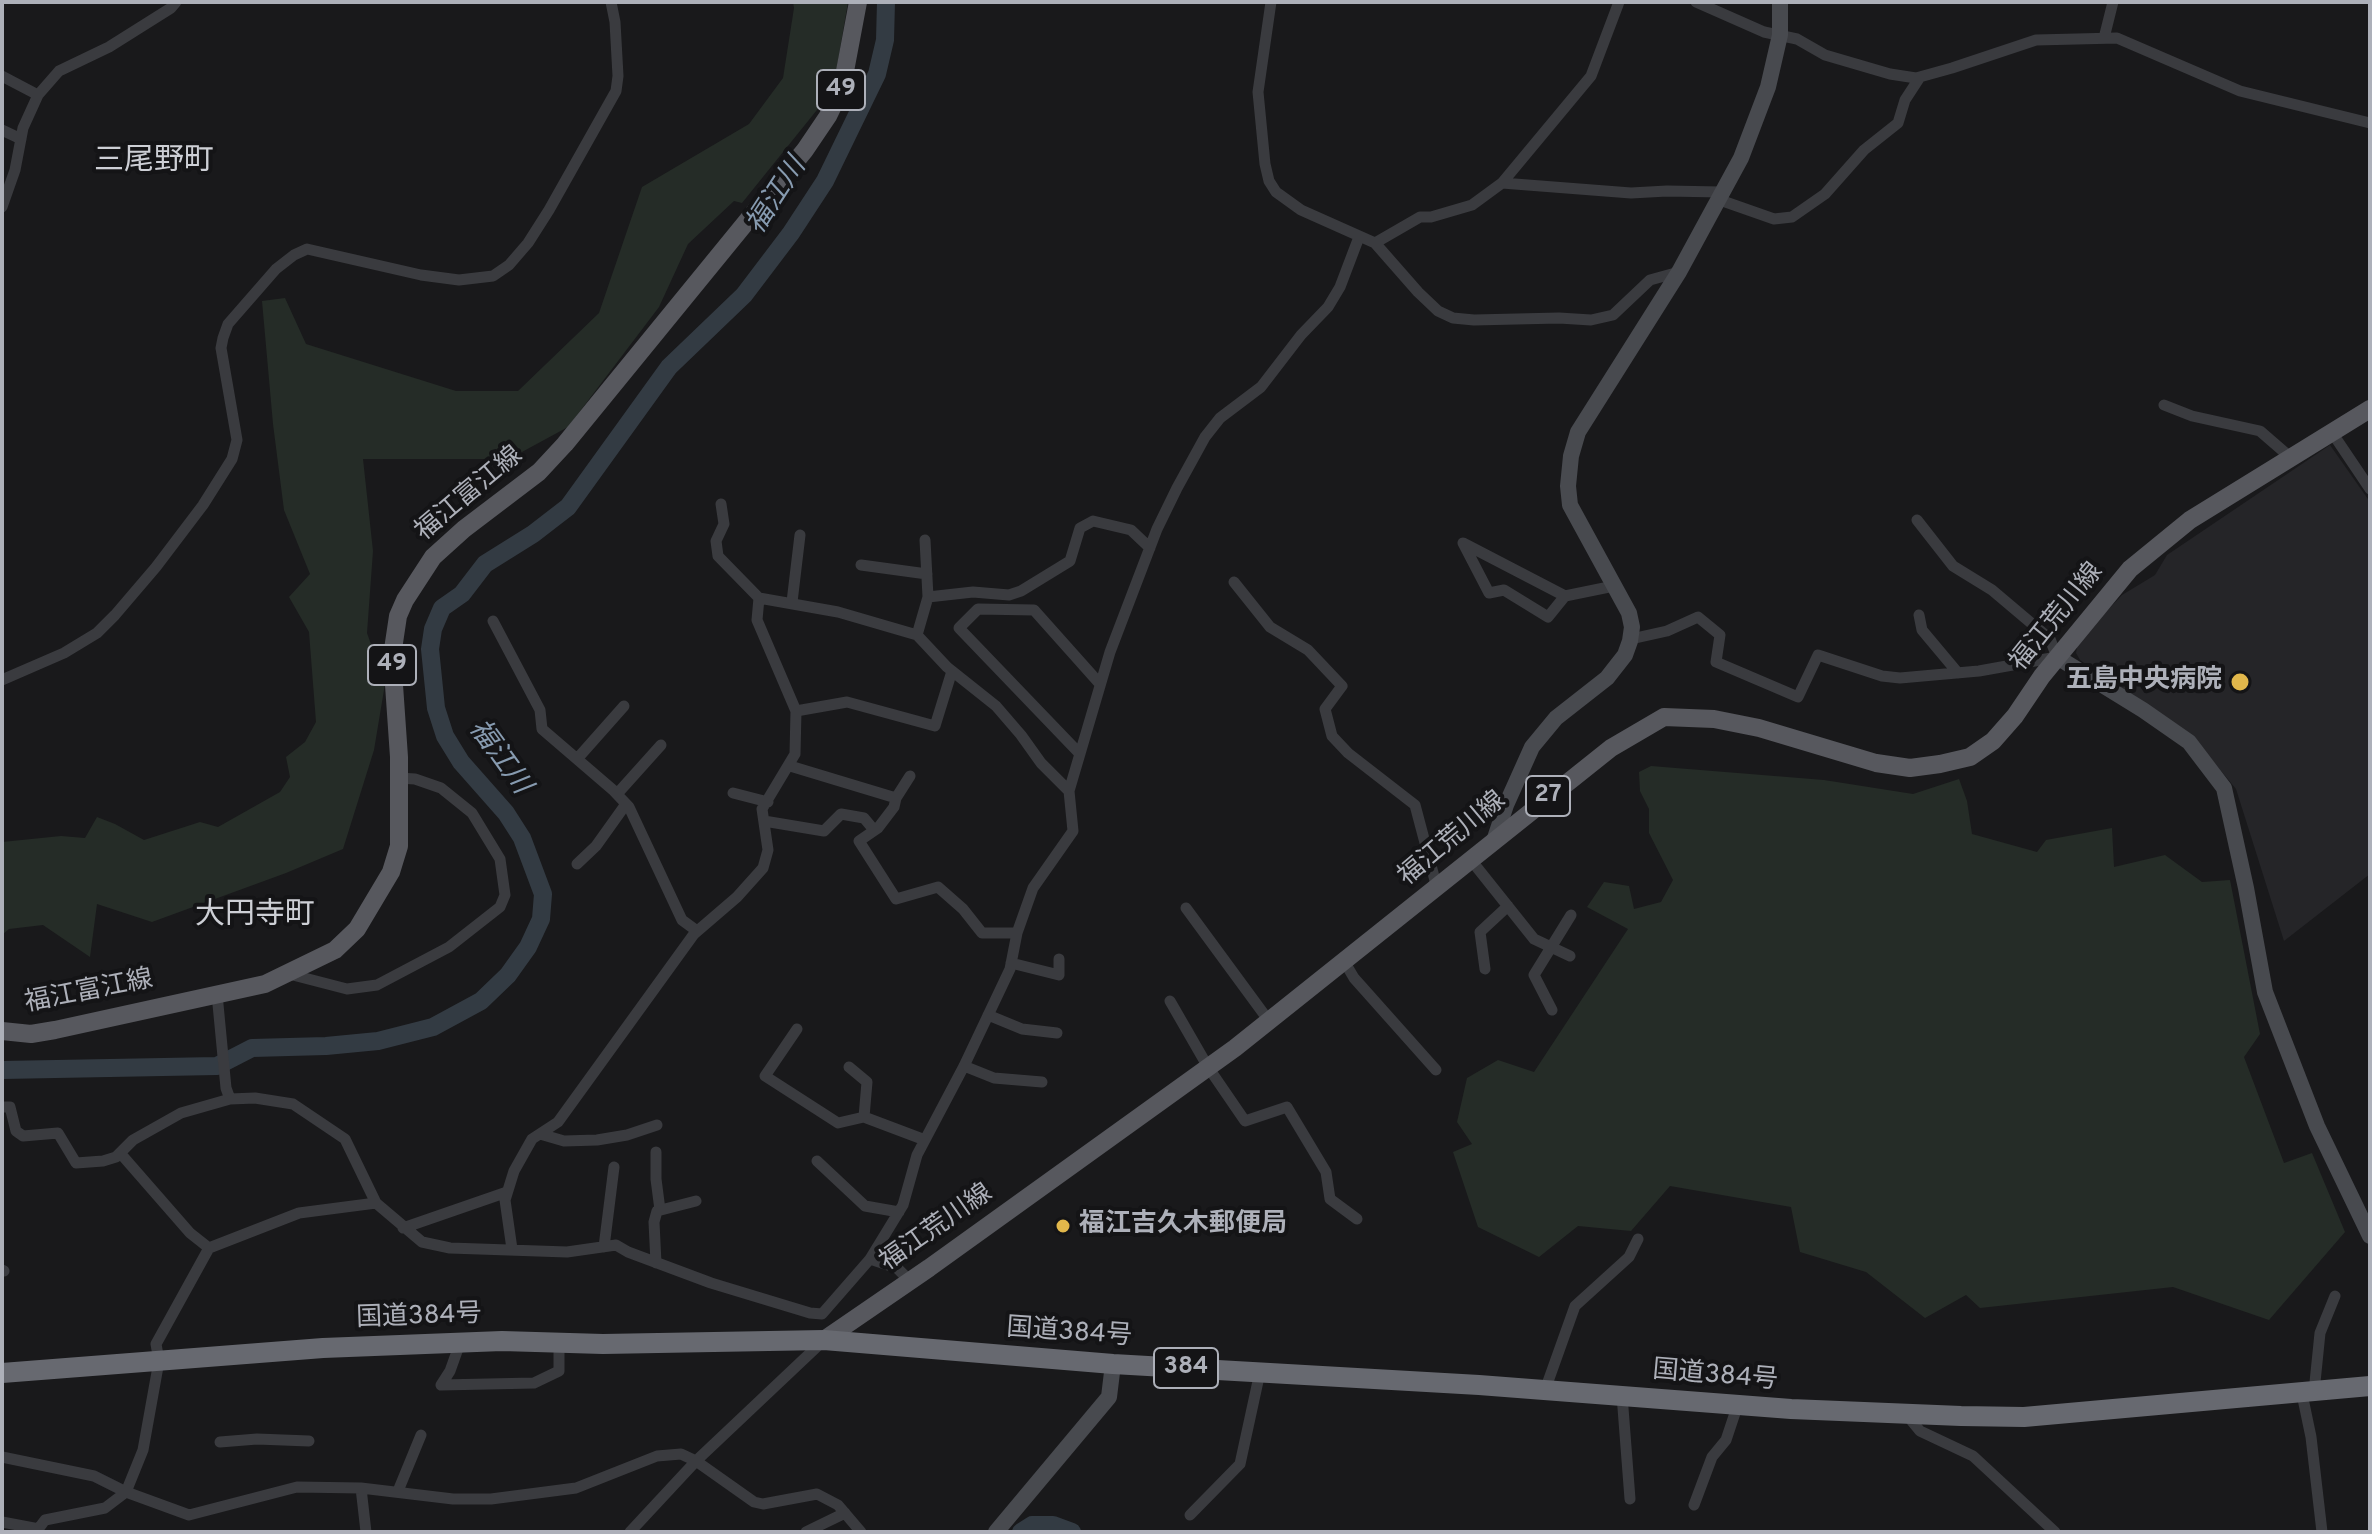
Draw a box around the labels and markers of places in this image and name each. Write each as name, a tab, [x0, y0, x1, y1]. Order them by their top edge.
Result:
place label: 五島中央病院	[2066, 666, 2222, 698]
marker: 五島中央病院	[2229, 671, 2251, 693]
place label: 福江吉久木郵便局	[1079, 1210, 1287, 1242]
marker: 福江吉久木郵便局	[1054, 1217, 1072, 1235]

